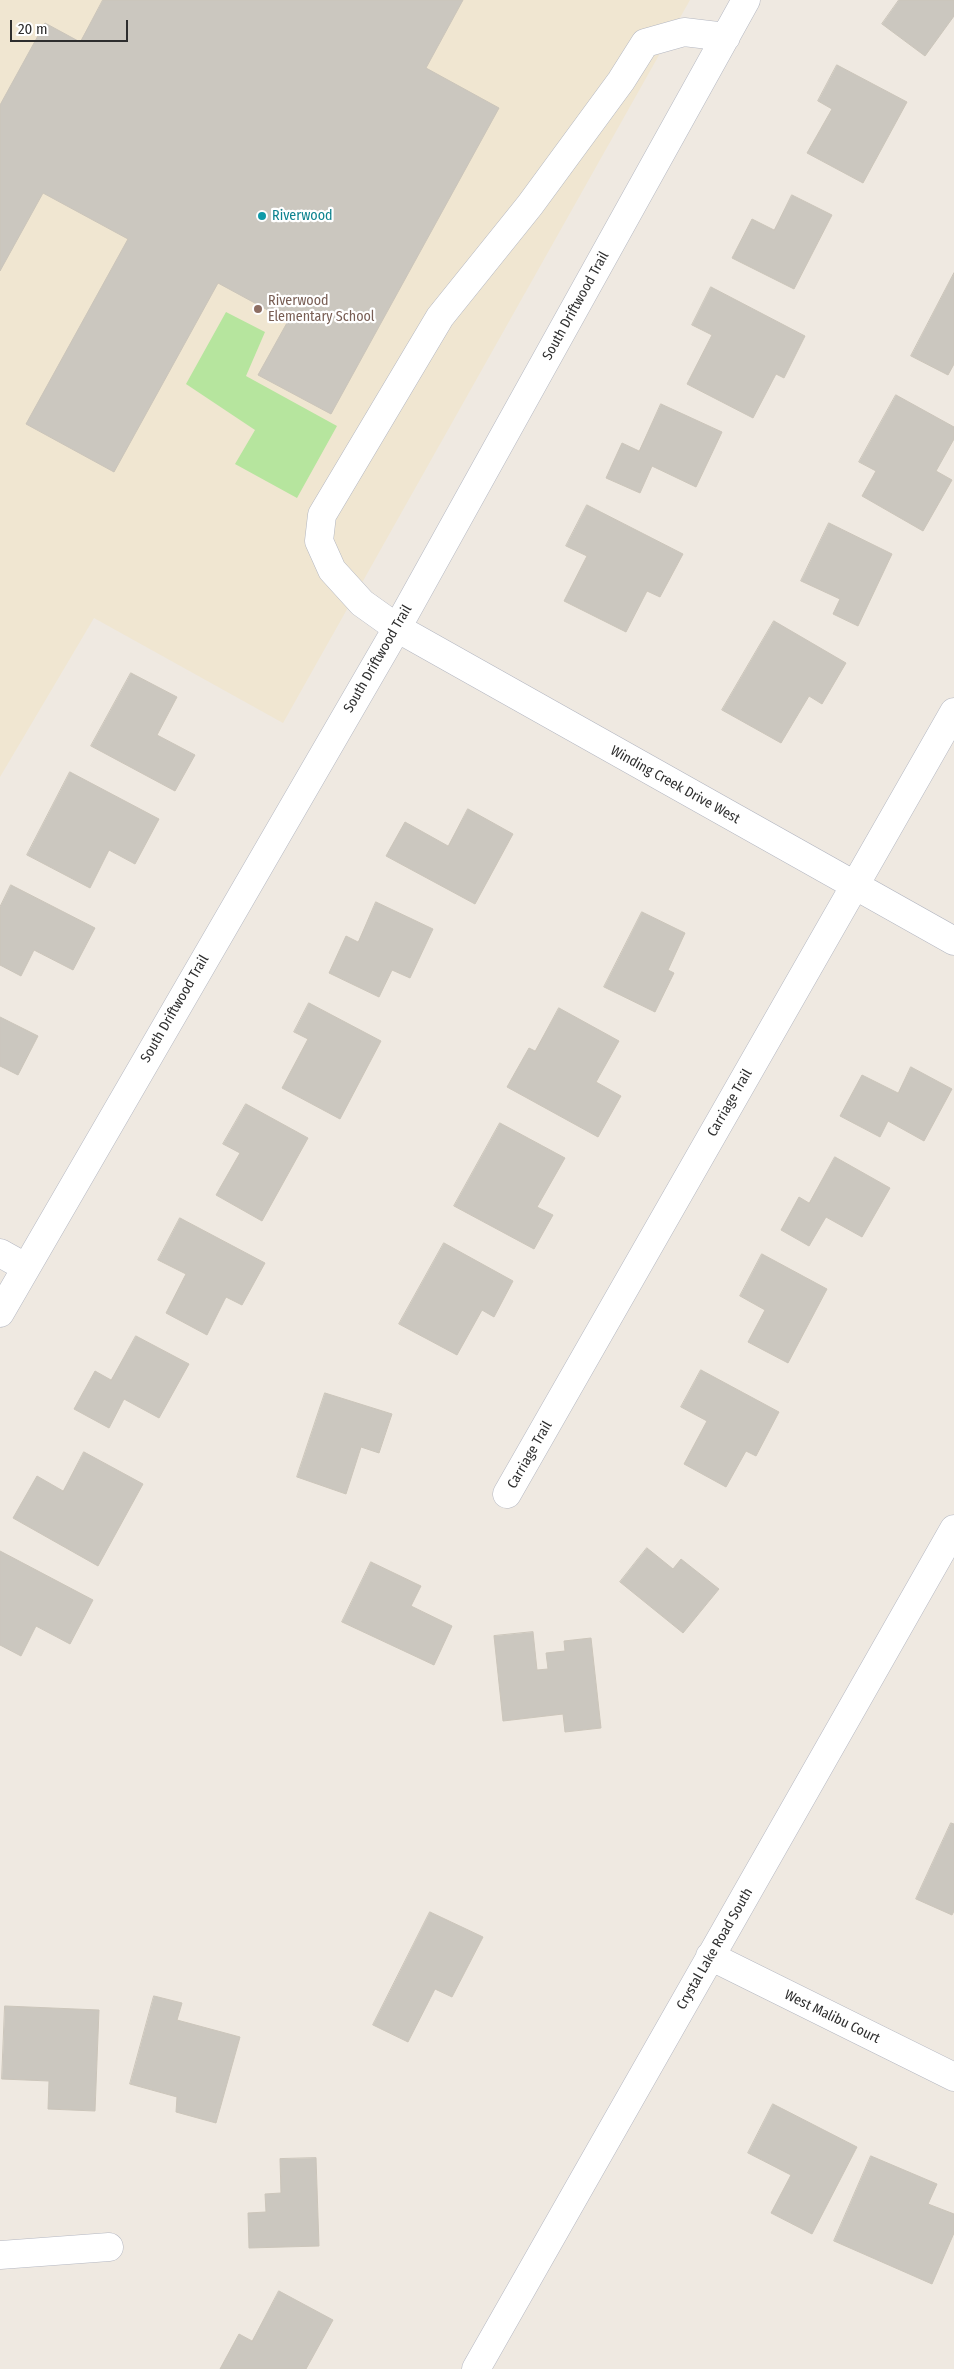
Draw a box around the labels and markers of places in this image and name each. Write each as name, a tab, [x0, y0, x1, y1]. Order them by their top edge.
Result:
place label: Riverwood	[272, 208, 333, 224]
marker: Riverwood	[256, 210, 268, 222]
place label: Riverwood Elementary School	[268, 293, 375, 326]
marker: Riverwood Elementary School	[252, 303, 264, 315]

